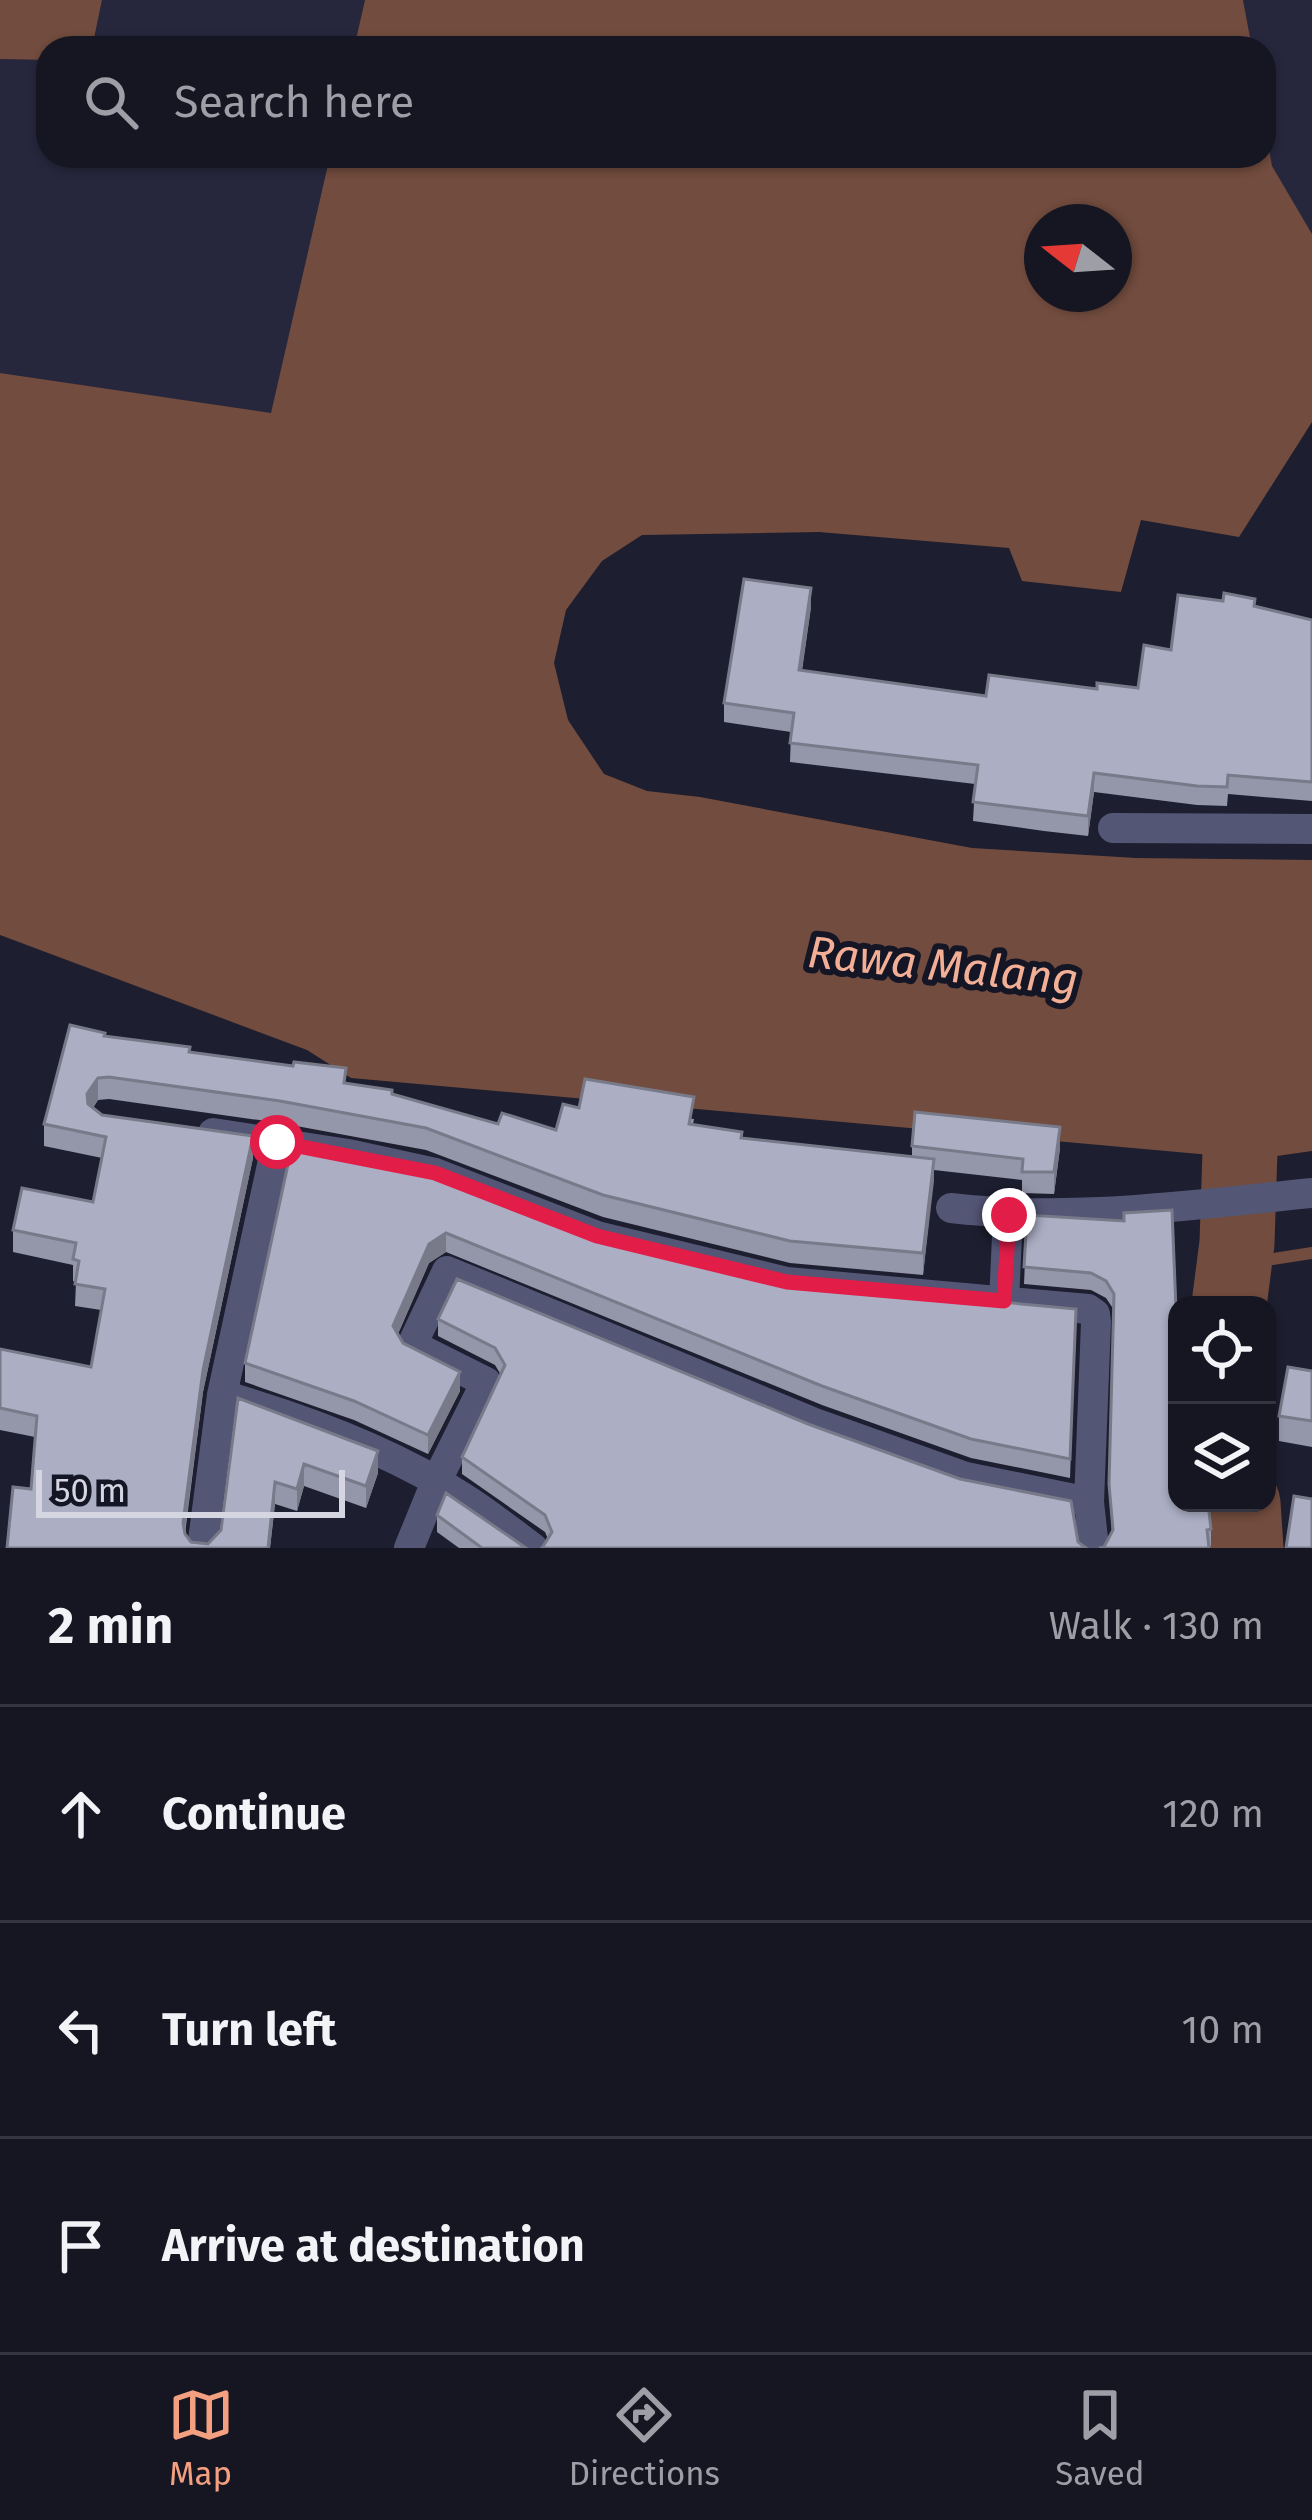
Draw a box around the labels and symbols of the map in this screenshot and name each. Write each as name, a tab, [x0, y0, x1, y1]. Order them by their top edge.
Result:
north arrow	[1024, 204, 1132, 312]
water label: Rawa Malang	[805, 925, 1081, 1007]
route start	[250, 1115, 304, 1169]
route end	[982, 1188, 1036, 1242]
scale bar	[36, 1464, 345, 1517]

